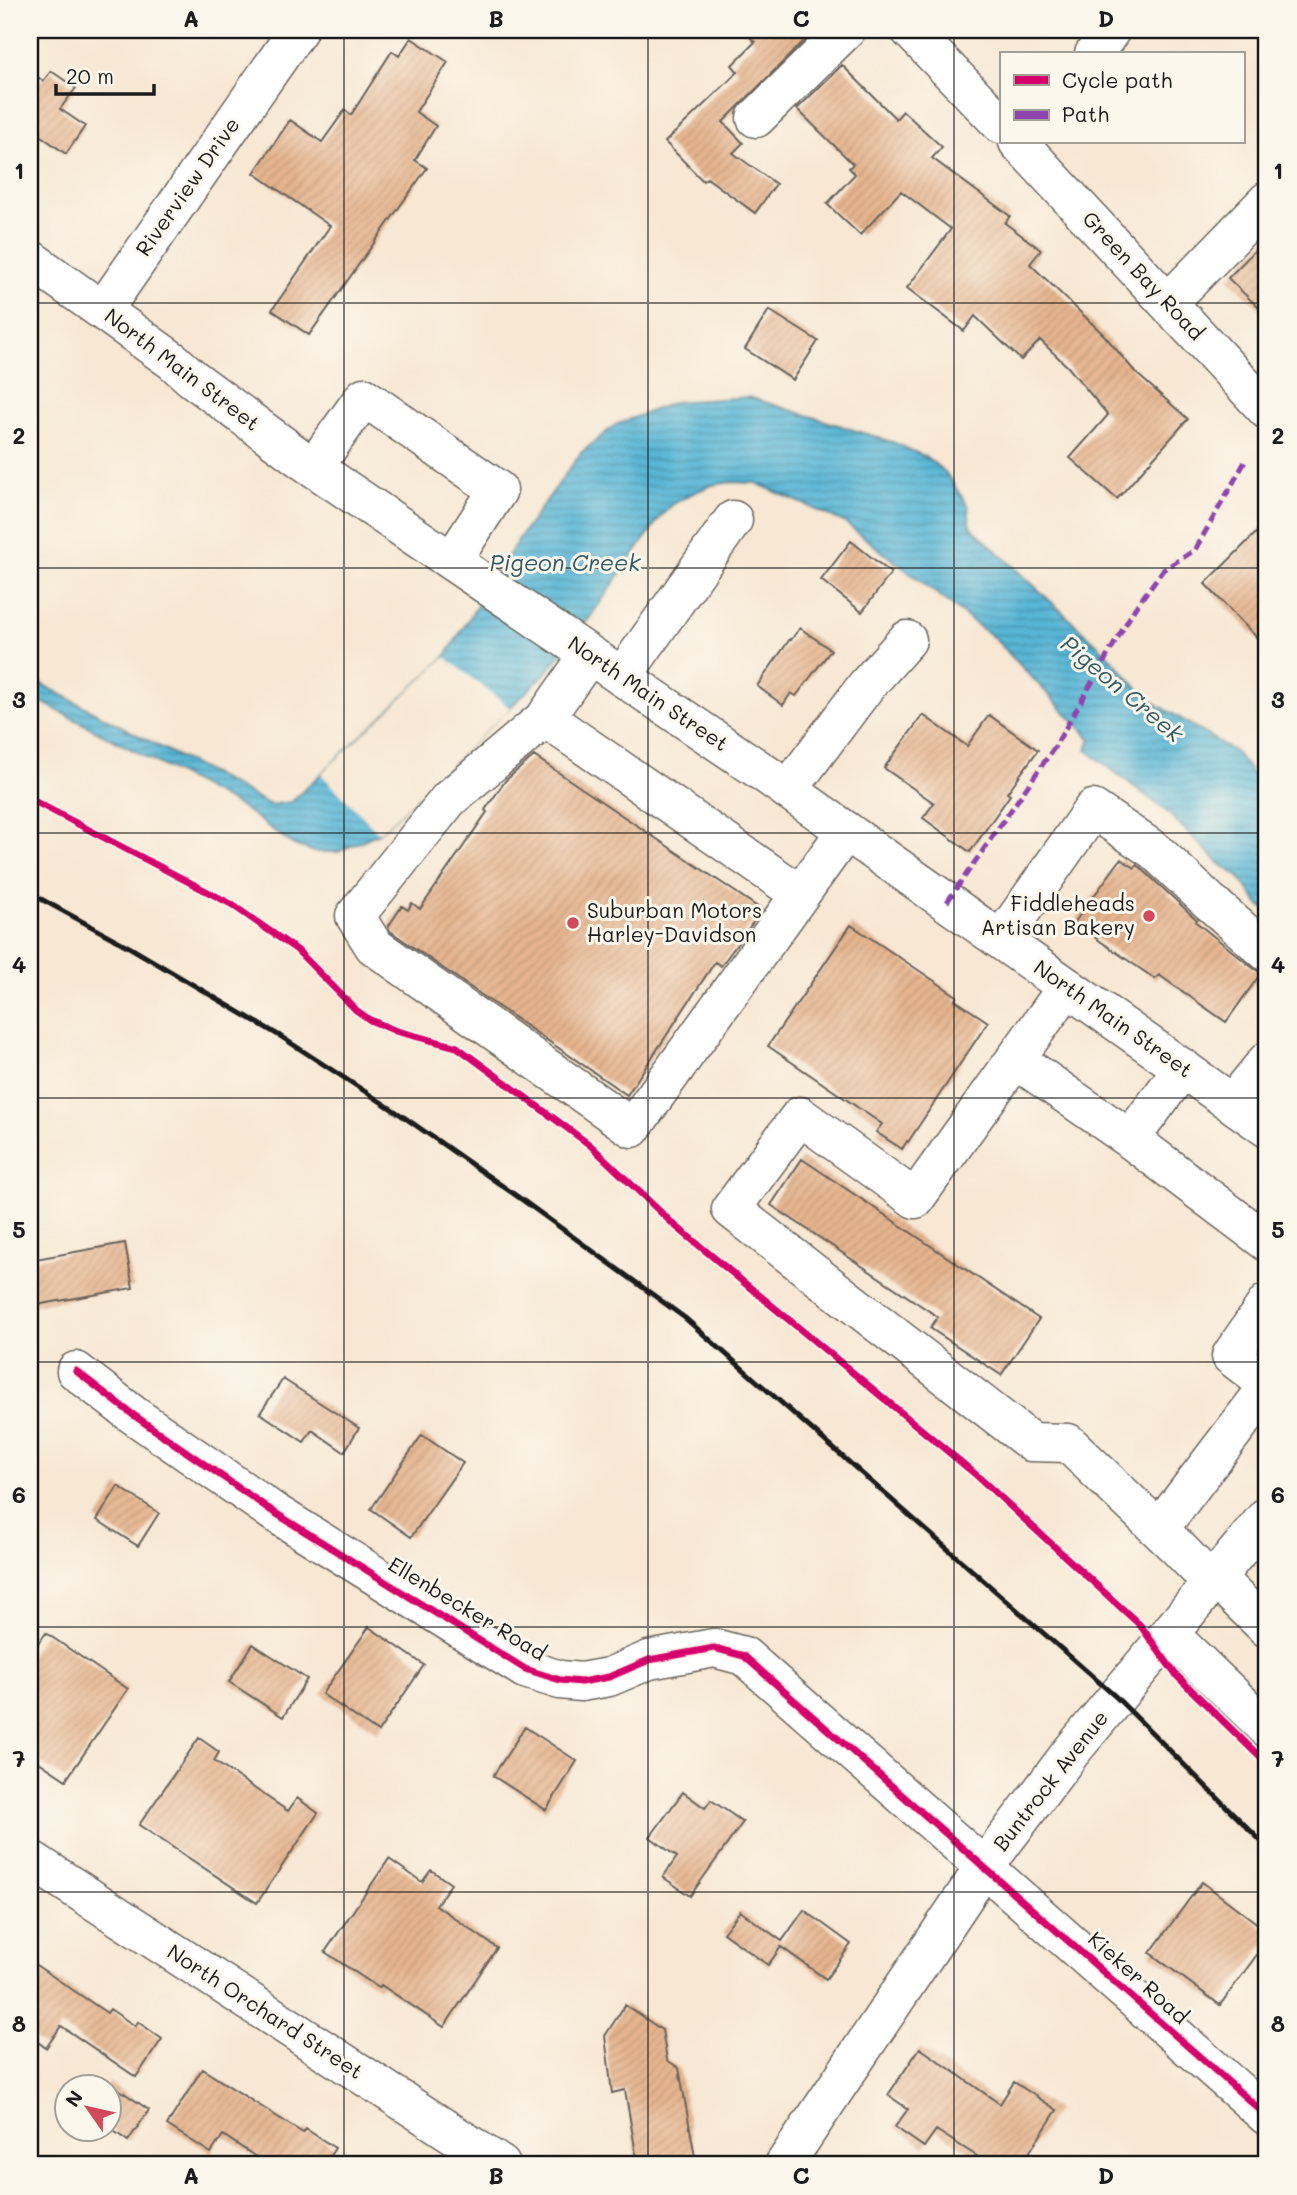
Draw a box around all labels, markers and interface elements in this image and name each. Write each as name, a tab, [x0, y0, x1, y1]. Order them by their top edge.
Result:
text: A	[183, 3, 199, 33]
text: B	[488, 3, 504, 33]
text: C	[792, 3, 810, 33]
text: D	[1098, 3, 1114, 33]
scale bar	[56, 52, 154, 96]
legend	[1000, 52, 1244, 144]
text: 20 m	[66, 62, 114, 89]
text: Cycle path	[1062, 66, 1172, 93]
text: Path	[1062, 100, 1109, 127]
street label: Riverview Drive	[129, 111, 245, 261]
text: 1	[14, 155, 24, 185]
text: 1	[1273, 155, 1283, 185]
street label: Green Bay Road	[1077, 205, 1211, 345]
street label: North Main Street	[100, 302, 266, 436]
text: 2	[13, 420, 25, 450]
text: 2	[1272, 420, 1284, 450]
water label: Pigeon Creek	[489, 547, 641, 577]
water label: Pigeon Creek	[1055, 628, 1191, 749]
street label: North Main Street	[563, 629, 734, 756]
text: 3	[12, 684, 26, 714]
text: 3	[1271, 684, 1285, 714]
place label: Fiddleheads Artisan Bakery	[981, 889, 1135, 940]
place label: Suburban Motors Harley-Davidson	[587, 896, 762, 947]
marker: Fiddleheads Artisan Bakery	[1141, 908, 1157, 924]
marker: Suburban Motors Harley-Davidson	[565, 915, 581, 931]
text: 4	[12, 949, 26, 979]
text: 4	[1271, 949, 1285, 979]
street label: North Main Street	[1029, 953, 1199, 1083]
text: 5	[12, 1214, 26, 1244]
text: 5	[1271, 1214, 1285, 1244]
text: 6	[12, 1479, 26, 1509]
text: 6	[1271, 1479, 1285, 1509]
street label: Ellenbecker Road	[384, 1550, 552, 1666]
street label: Buntrock Avenue	[986, 1704, 1113, 1856]
text: 7	[13, 1743, 26, 1773]
text: 7	[1272, 1743, 1285, 1773]
street label: Kieker Road	[1083, 1925, 1195, 2029]
street label: North Orchard Street	[163, 1937, 369, 2084]
text: 8	[12, 2008, 26, 2038]
text: 8	[1271, 2008, 1285, 2038]
north arrow	[52, 2072, 122, 2142]
text: N	[59, 2085, 88, 2111]
text: A	[183, 2160, 199, 2190]
text: B	[488, 2160, 504, 2190]
text: C	[792, 2160, 810, 2190]
text: D	[1098, 2160, 1114, 2190]

